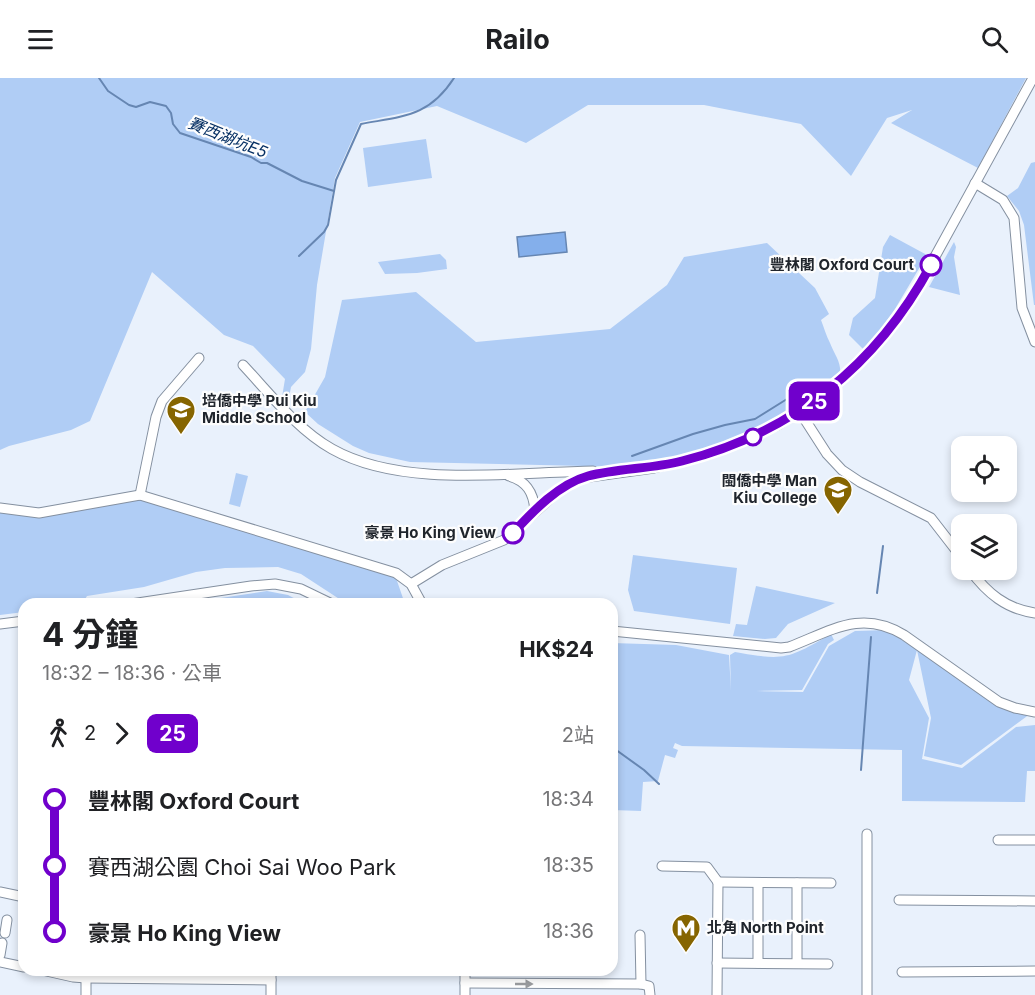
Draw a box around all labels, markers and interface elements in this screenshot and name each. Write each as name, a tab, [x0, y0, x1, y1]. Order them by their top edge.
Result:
icon: menu	[24, 23, 57, 56]
text: Railo	[485, 23, 550, 56]
icon: search	[978, 23, 1011, 56]
water label: 賽西湖坑E5	[186, 112, 271, 162]
marker: 豐林閣 Oxford Court	[920, 254, 942, 276]
place label: 豐林閣 Oxford Court	[770, 255, 914, 274]
line badge: 25	[787, 382, 841, 420]
text: 25	[801, 389, 827, 414]
place label: 培僑中學 Pui Kiu Middle School	[202, 391, 317, 427]
school or university icon: 培僑中學 Pui Kiu Middle School	[165, 394, 197, 436]
unlabelled marker	[744, 428, 762, 446]
map controls	[951, 436, 1017, 580]
button: locate	[951, 436, 1017, 502]
place label: 閩僑中學 Man Kiu College	[721, 471, 817, 507]
school or university icon: 閩僑中學 Man Kiu College	[822, 474, 854, 516]
button: layers	[951, 514, 1017, 580]
marker: 豪景 Ho King View	[502, 522, 524, 544]
place label: 豪景 Ho King View	[364, 523, 496, 542]
text: 4 分鐘	[42, 614, 138, 654]
text: HK$24	[519, 636, 594, 662]
text: 18:32 – 18:36 · 公車	[42, 661, 222, 685]
icon: walk	[42, 717, 75, 750]
icon: forward	[105, 717, 138, 750]
text: 2	[84, 721, 96, 745]
text: 25	[159, 721, 186, 746]
text: 2站	[562, 723, 594, 747]
text: 18:34	[542, 787, 594, 811]
text: 豐林閣 Oxford Court	[88, 788, 299, 814]
text: 18:35	[543, 853, 594, 877]
text: 賽西湖公園 Choi Sai Woo Park	[88, 854, 396, 880]
metro station icon: 北角 North Point	[670, 912, 702, 954]
place label: 北角 North Point	[707, 918, 824, 937]
text: 18:36	[543, 919, 594, 943]
text: 豪景 Ho King View	[88, 920, 281, 946]
one-way arrow	[514, 979, 533, 989]

